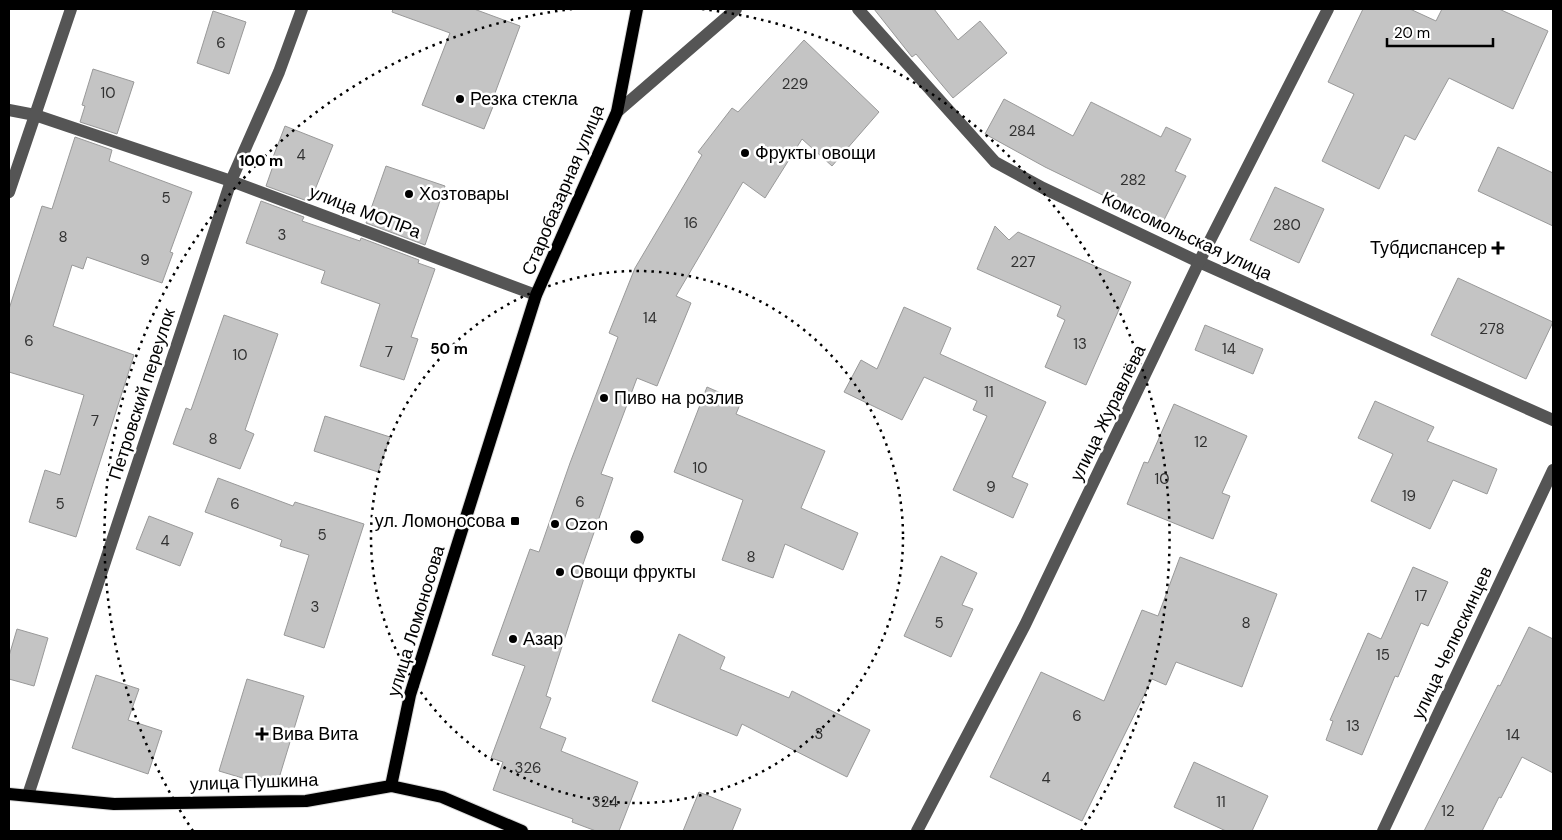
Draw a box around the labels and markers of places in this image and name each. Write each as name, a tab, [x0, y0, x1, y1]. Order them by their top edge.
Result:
place label: Резка стекла	[470, 87, 579, 111]
marker: Резка стекла	[454, 93, 466, 105]
place label: Фрукты овощи	[755, 141, 876, 165]
marker: Фрукты овощи	[739, 147, 751, 159]
place label: Хозтовары	[419, 182, 509, 206]
marker: Хозтовары	[403, 188, 415, 200]
place label: Тубдиспансер	[1370, 236, 1487, 260]
marker: Тубдиспансер	[1491, 241, 1505, 255]
place label: Пиво на розлив	[614, 386, 744, 410]
marker: Пиво на розлив	[598, 392, 610, 404]
place label: ул. Ломоносова	[375, 509, 506, 533]
place label: Ozon	[565, 512, 608, 536]
marker: ул. Ломоносова	[509, 515, 521, 527]
marker: Ozon	[549, 518, 561, 530]
centre of rings	[628, 528, 646, 546]
place label: Овощи фрукты	[570, 560, 696, 584]
marker: Овощи фрукты	[554, 566, 566, 578]
place label: Азар	[523, 627, 563, 651]
marker: Азар	[507, 633, 519, 645]
place label: Вива Вита	[272, 722, 359, 746]
marker: Вива Вита	[256, 728, 268, 740]

